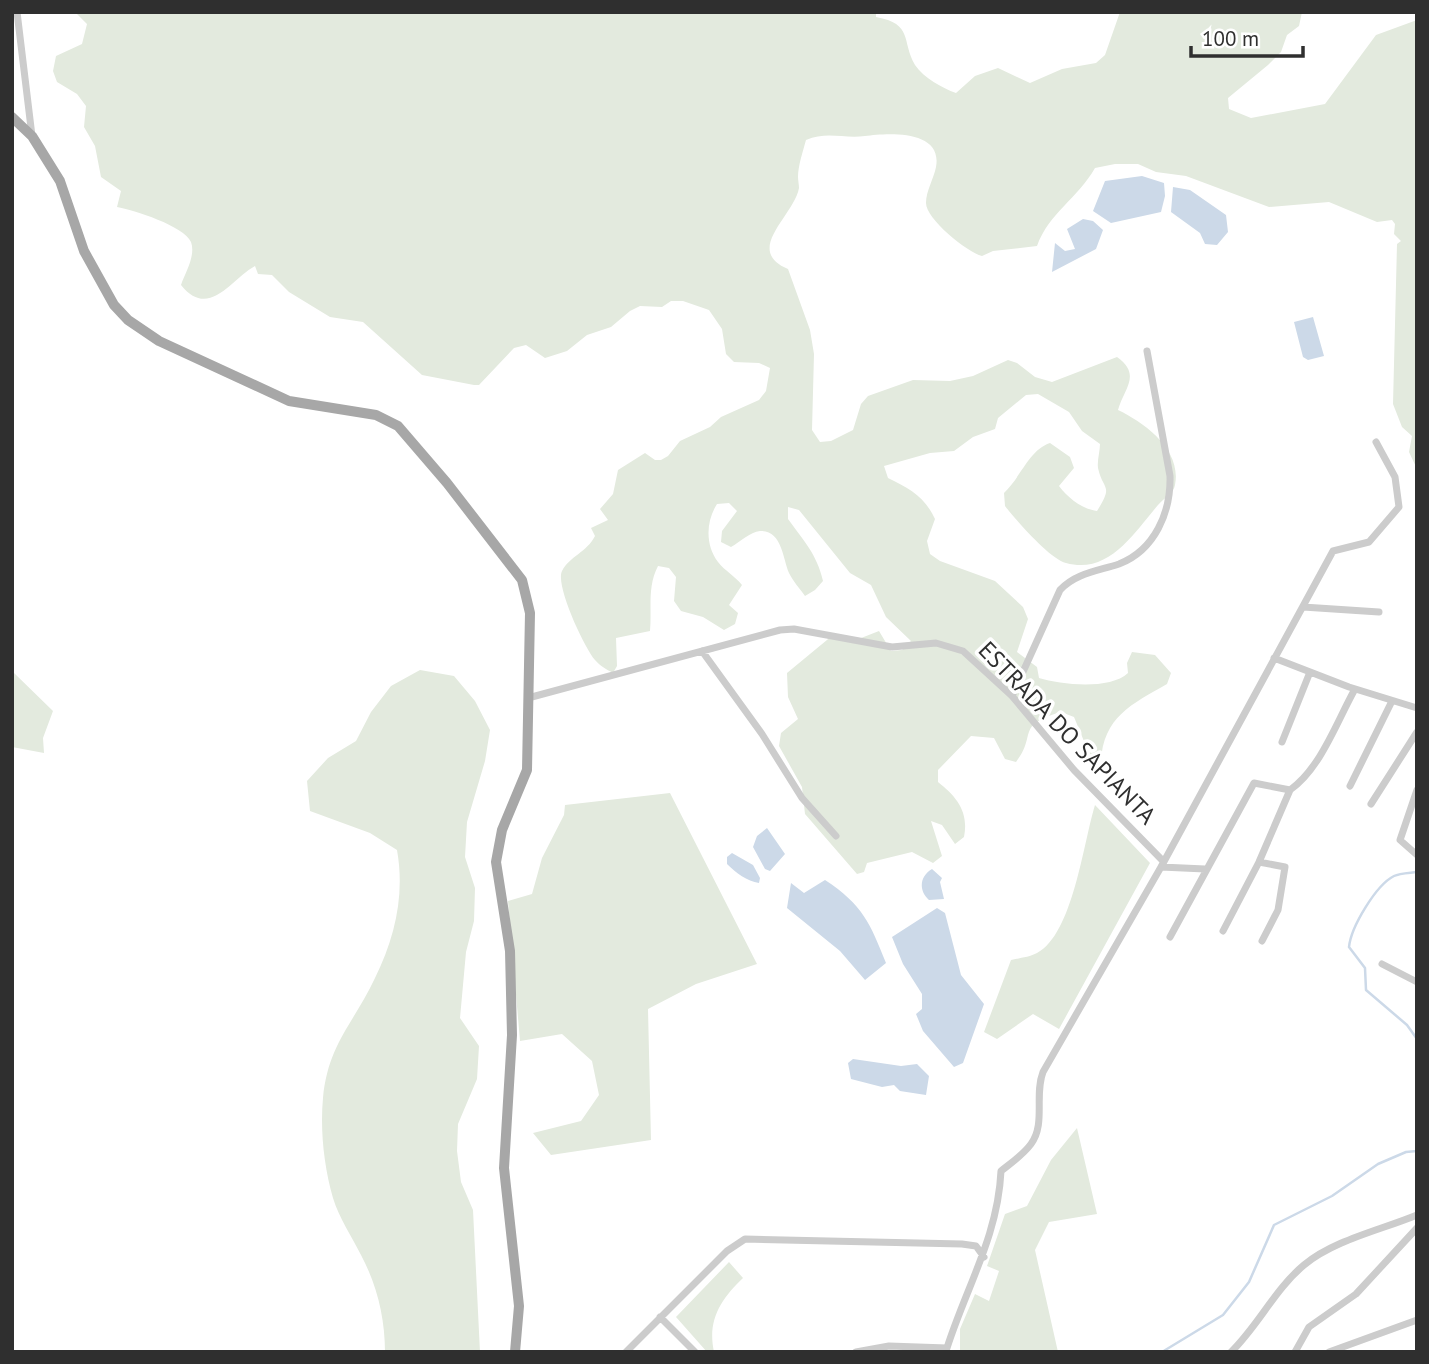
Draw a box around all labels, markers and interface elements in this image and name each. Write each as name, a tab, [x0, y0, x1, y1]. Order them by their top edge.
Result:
scale bar	[1191, 14, 1303, 58]
text: 100 m	[1202, 25, 1259, 52]
street label: ESTRADA DO SAPIANTA	[972, 635, 1163, 831]

